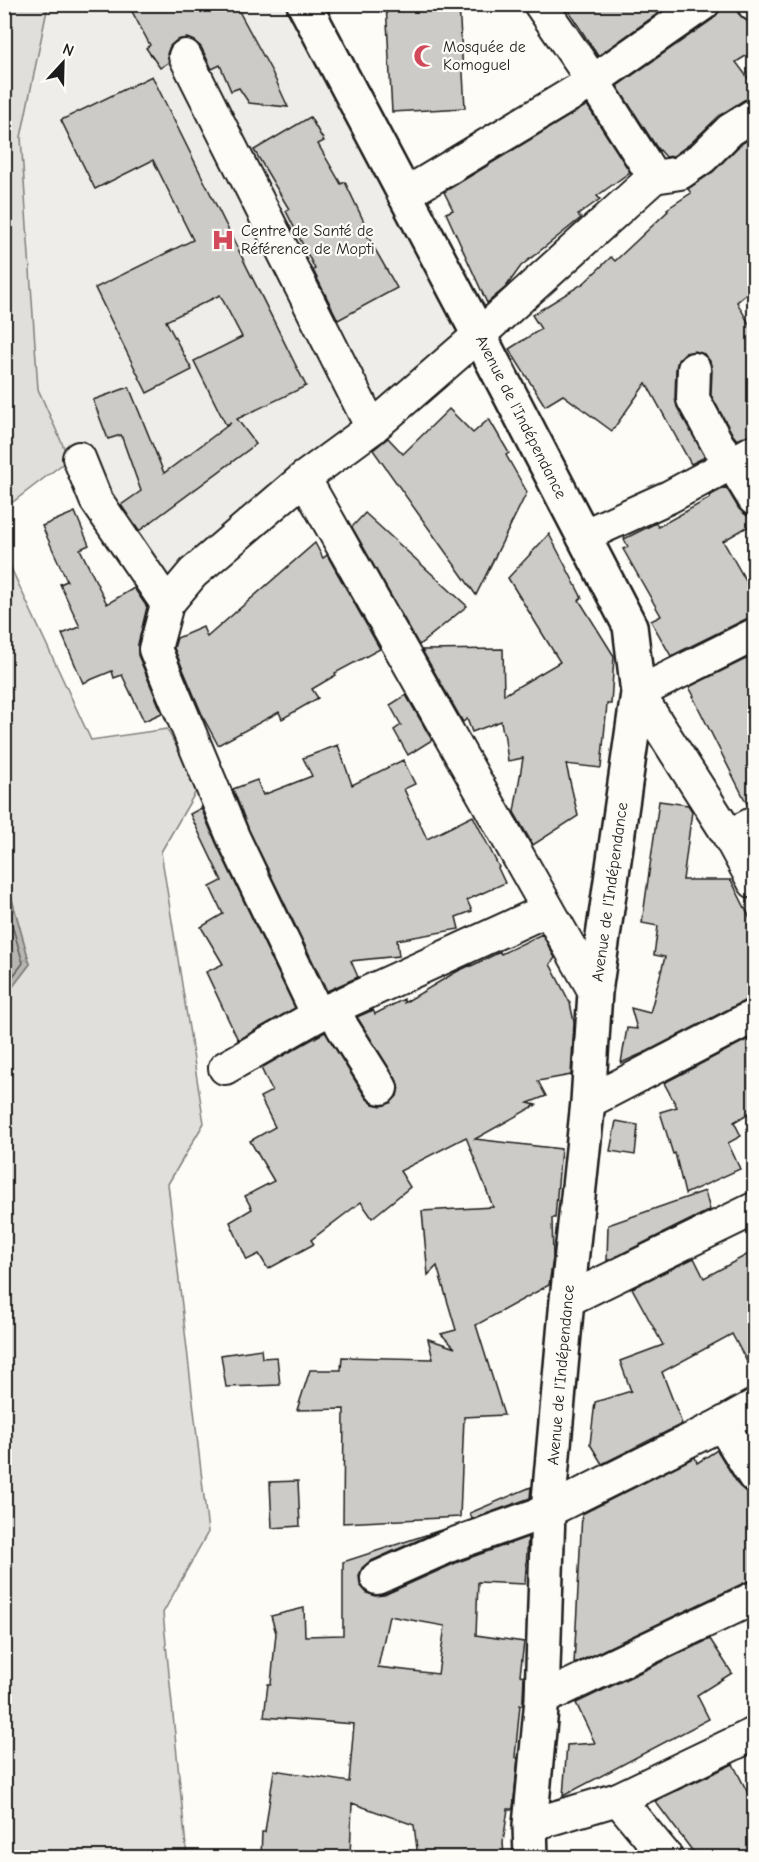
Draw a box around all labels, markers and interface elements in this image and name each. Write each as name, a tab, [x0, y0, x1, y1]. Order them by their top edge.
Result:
north arrow	[33, 33, 93, 93]
place label: Mosquée de Komoguel	[443, 38, 526, 74]
text: N	[60, 40, 76, 60]
mosque icon: Mosquée de Komoguel	[412, 43, 438, 69]
place label: Centre de Santé de Référence de Mopti	[241, 222, 375, 258]
hospital icon: Centre de Santé de Référence de Mopti	[210, 227, 236, 253]
street label: Avenue de l'Indépendance	[472, 332, 570, 502]
street label: Avenue de l'Indépendance	[589, 801, 631, 983]
street label: Avenue de l'Indépendance	[544, 1284, 578, 1466]

